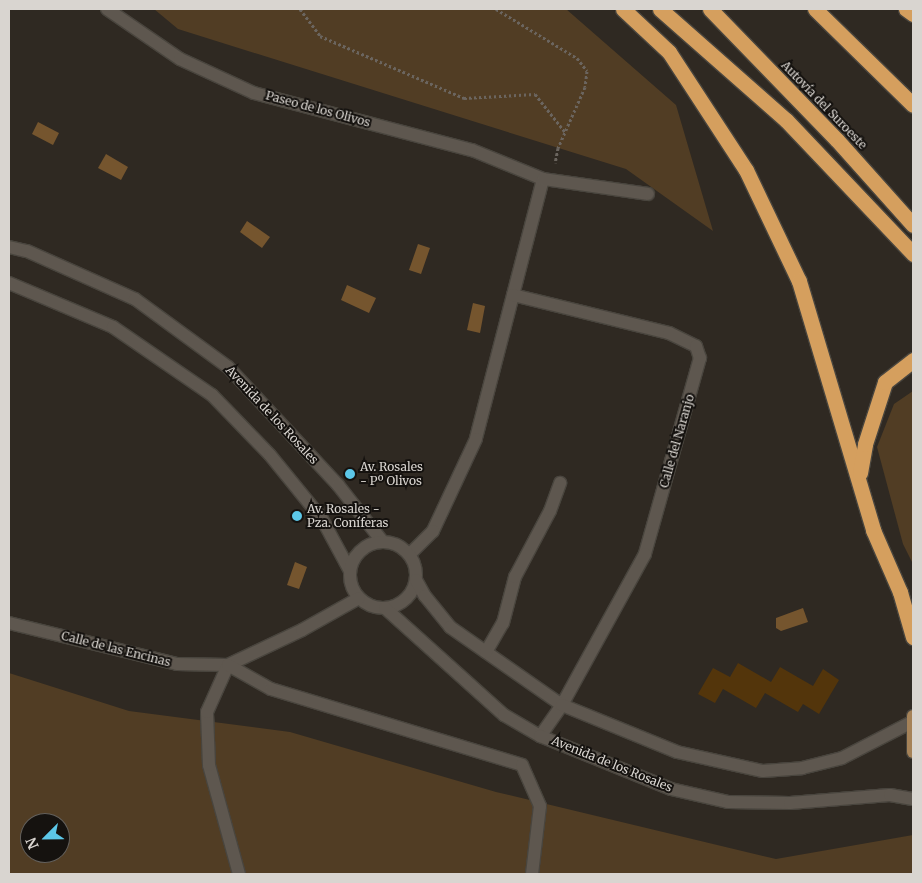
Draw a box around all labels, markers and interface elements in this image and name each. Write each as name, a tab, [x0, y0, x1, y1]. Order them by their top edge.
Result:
street label: Autovía del Suroeste	[778, 58, 870, 152]
street label: Paseo de los Olivos	[264, 88, 372, 130]
street label: Avenida de los Rosales	[223, 363, 321, 467]
street label: Calle del Naranjo	[657, 393, 697, 489]
place label: Av. Rosales - Pº Olivos	[360, 460, 423, 488]
marker: Av. Rosales - Pº Olivos	[344, 468, 356, 480]
place label: Av. Rosales - Pza. Coníferas	[307, 502, 389, 530]
marker: Av. Rosales - Pza. Coníferas	[291, 510, 303, 522]
street label: Calle de las Encinas	[60, 628, 172, 670]
street label: Avenida de los Rosales	[550, 733, 674, 795]
north arrow	[20, 813, 70, 863]
text: N	[22, 835, 43, 852]

